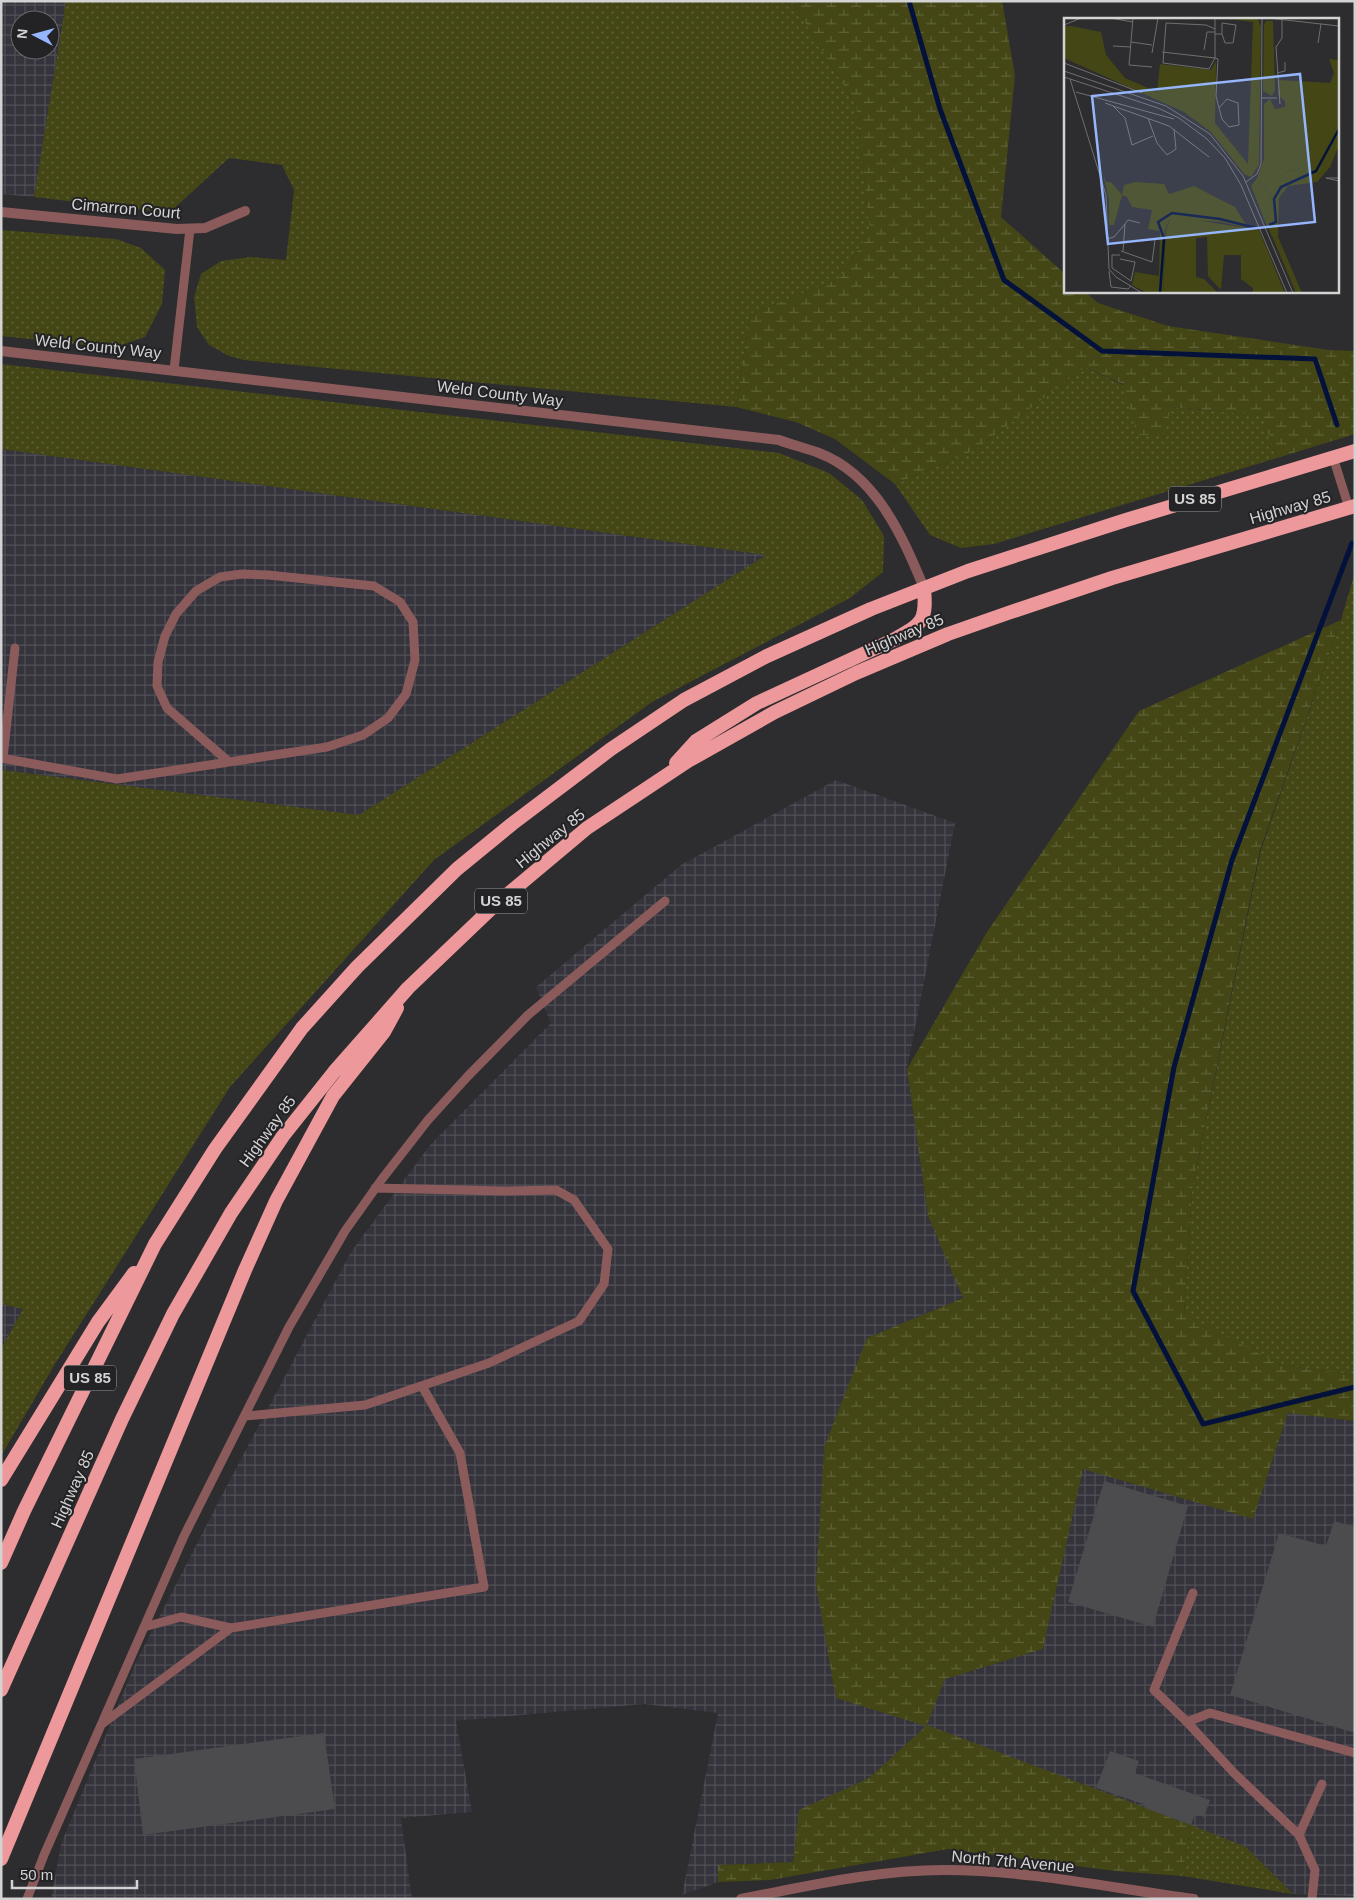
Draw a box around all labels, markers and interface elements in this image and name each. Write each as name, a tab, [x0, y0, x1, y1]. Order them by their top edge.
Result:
north arrow	[10, 10, 60, 60]
inset map	[1064, 18, 1338, 292]
text: N	[14, 28, 31, 40]
street label: Cimarron Court	[71, 195, 182, 222]
street label: Weld County Way	[34, 331, 162, 362]
street label: Weld County Way	[436, 377, 564, 410]
road number: US 85	[1169, 486, 1221, 512]
street label: Highway 85	[1248, 488, 1333, 527]
street label: Highway 85	[862, 610, 946, 659]
street label: Highway 85	[512, 805, 588, 871]
road number: US 85	[475, 888, 527, 914]
street label: Highway 85	[236, 1092, 299, 1170]
road number: US 85	[64, 1366, 116, 1390]
street label: Highway 85	[48, 1447, 97, 1531]
street label: North 7th Avenue	[951, 1848, 1075, 1875]
scale bar	[12, 1858, 138, 1890]
text: 50 m	[20, 1866, 53, 1883]

